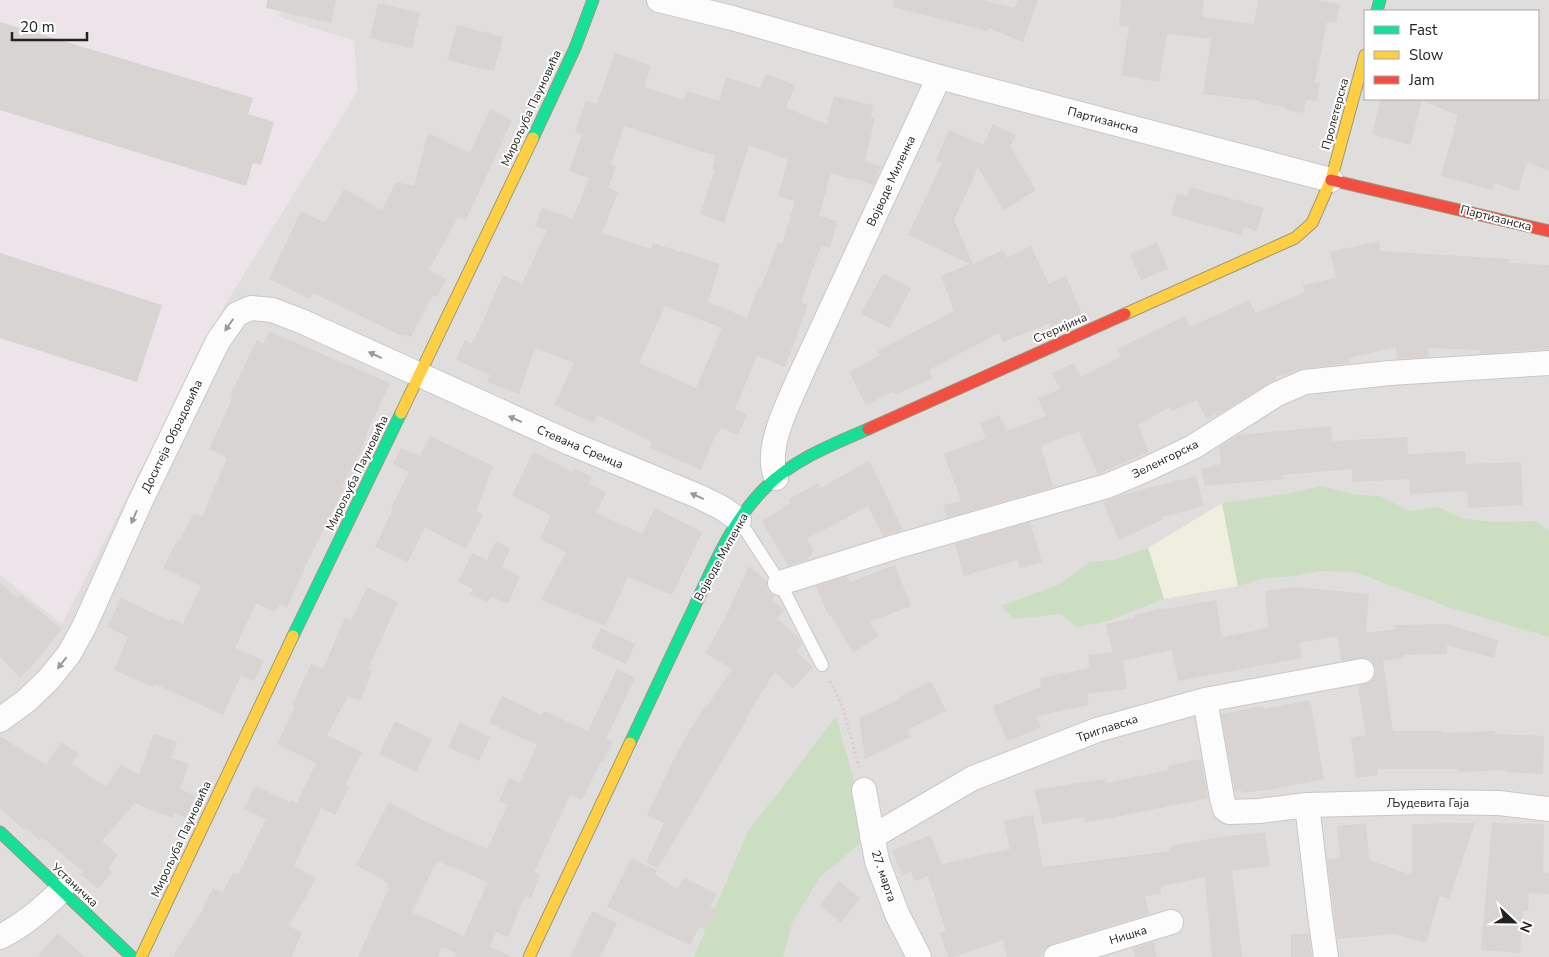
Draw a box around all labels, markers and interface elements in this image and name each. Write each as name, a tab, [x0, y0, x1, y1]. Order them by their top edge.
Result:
scale bar	[12, 10, 88, 42]
legend	[1364, 10, 1539, 100]
text: 20 m	[20, 17, 55, 37]
text: Fast	[1409, 20, 1438, 40]
text: Slow	[1409, 45, 1444, 65]
street label: Мирољуба Пауновића	[497, 47, 565, 169]
text: Jam	[1408, 70, 1435, 90]
street label: Пролетерска	[1318, 76, 1352, 152]
street label: Партизанска	[1066, 103, 1140, 137]
street label: Војводе Миленка	[863, 133, 919, 229]
street label: Партизанска	[1459, 201, 1533, 235]
street label: Стеријина	[1030, 309, 1090, 347]
one-way arrow	[224, 318, 234, 332]
one-way arrow	[368, 351, 383, 360]
street label: Доситеја Обрадовића	[138, 377, 206, 495]
street label: Мирољуба Пауновића	[322, 413, 392, 533]
one-way arrow	[508, 414, 522, 422]
street label: Стевана Сремца	[534, 422, 626, 472]
street label: Зеленгорска	[1129, 436, 1201, 482]
one-way arrow	[690, 492, 704, 500]
one-way arrow	[129, 510, 137, 524]
street label: Војводе Миленка	[690, 510, 752, 604]
one-way arrow	[57, 656, 68, 669]
street label: Триглавска	[1074, 711, 1140, 745]
street label: Мирољуба Пауновића	[147, 778, 215, 900]
street label: Људевита Гаја	[1387, 795, 1469, 811]
street label: 27. марта	[868, 848, 900, 904]
street label: Устаничка	[48, 859, 102, 911]
north arrow	[1489, 897, 1539, 947]
text: N	[1515, 918, 1536, 935]
street label: Нишка	[1107, 922, 1149, 948]

